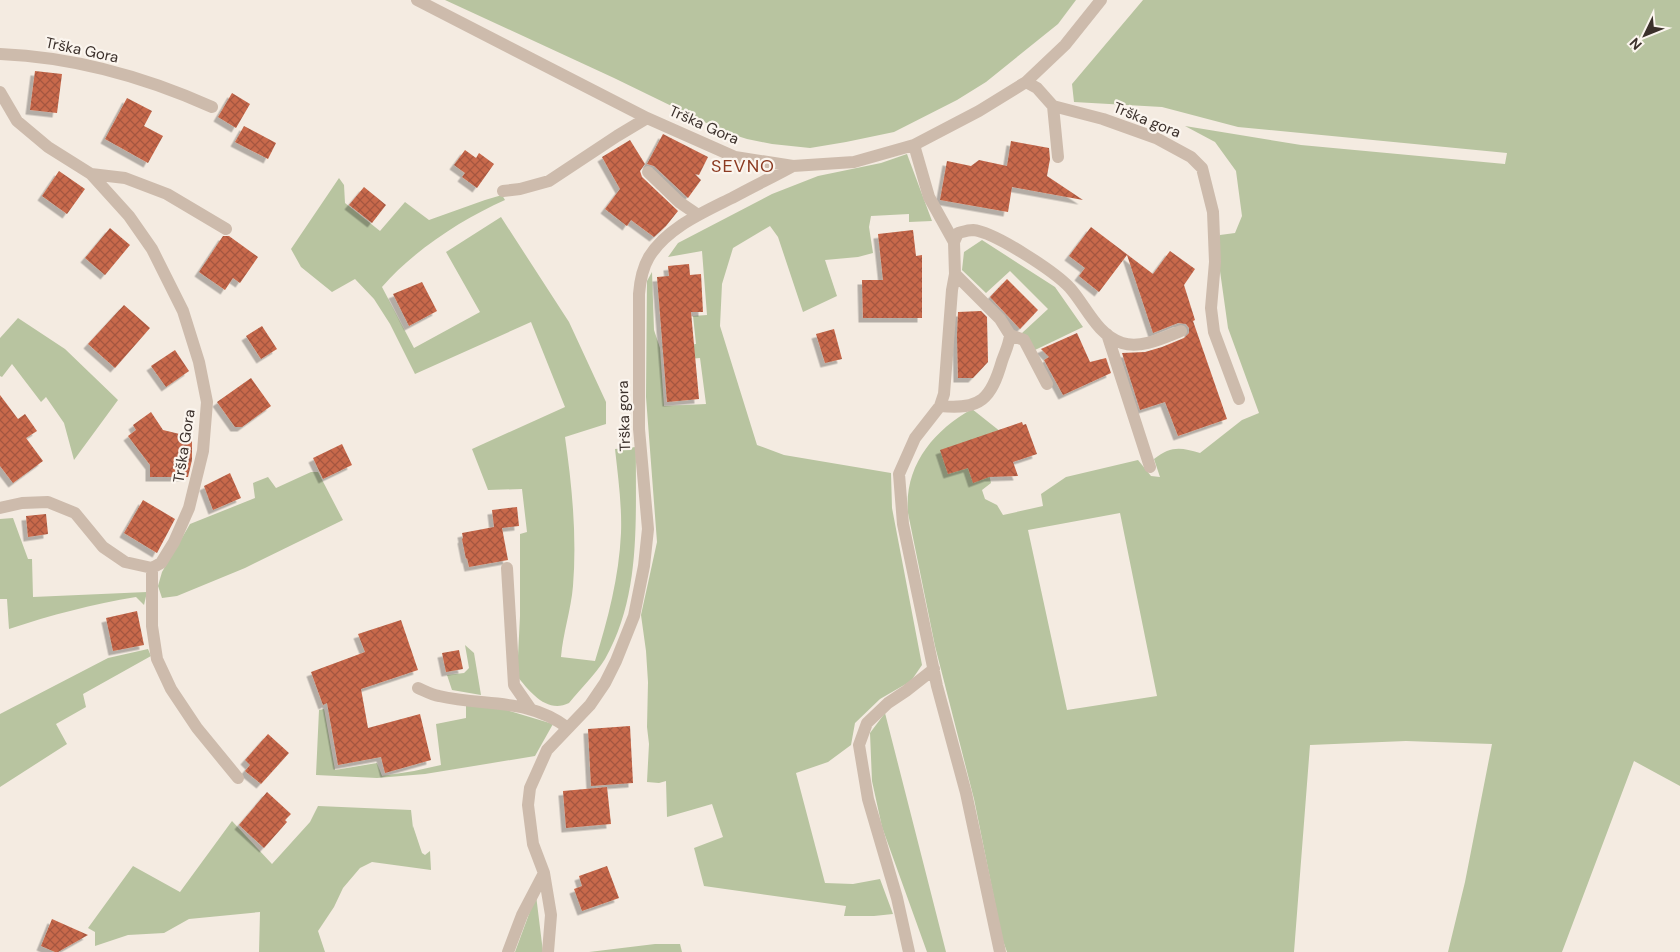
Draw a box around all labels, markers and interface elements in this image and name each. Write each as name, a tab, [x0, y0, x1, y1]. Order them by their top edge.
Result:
north arrow	[1620, 10, 1670, 60]
street label: Trška Gora	[44, 32, 120, 68]
text: N	[1625, 34, 1646, 54]
street label: Trška gora	[1110, 97, 1184, 143]
street label: Trška Gora	[666, 101, 742, 149]
district label: SEVNO	[711, 154, 775, 178]
street label: Trška gora	[613, 380, 635, 452]
street label: Trška Gora	[168, 408, 200, 484]

